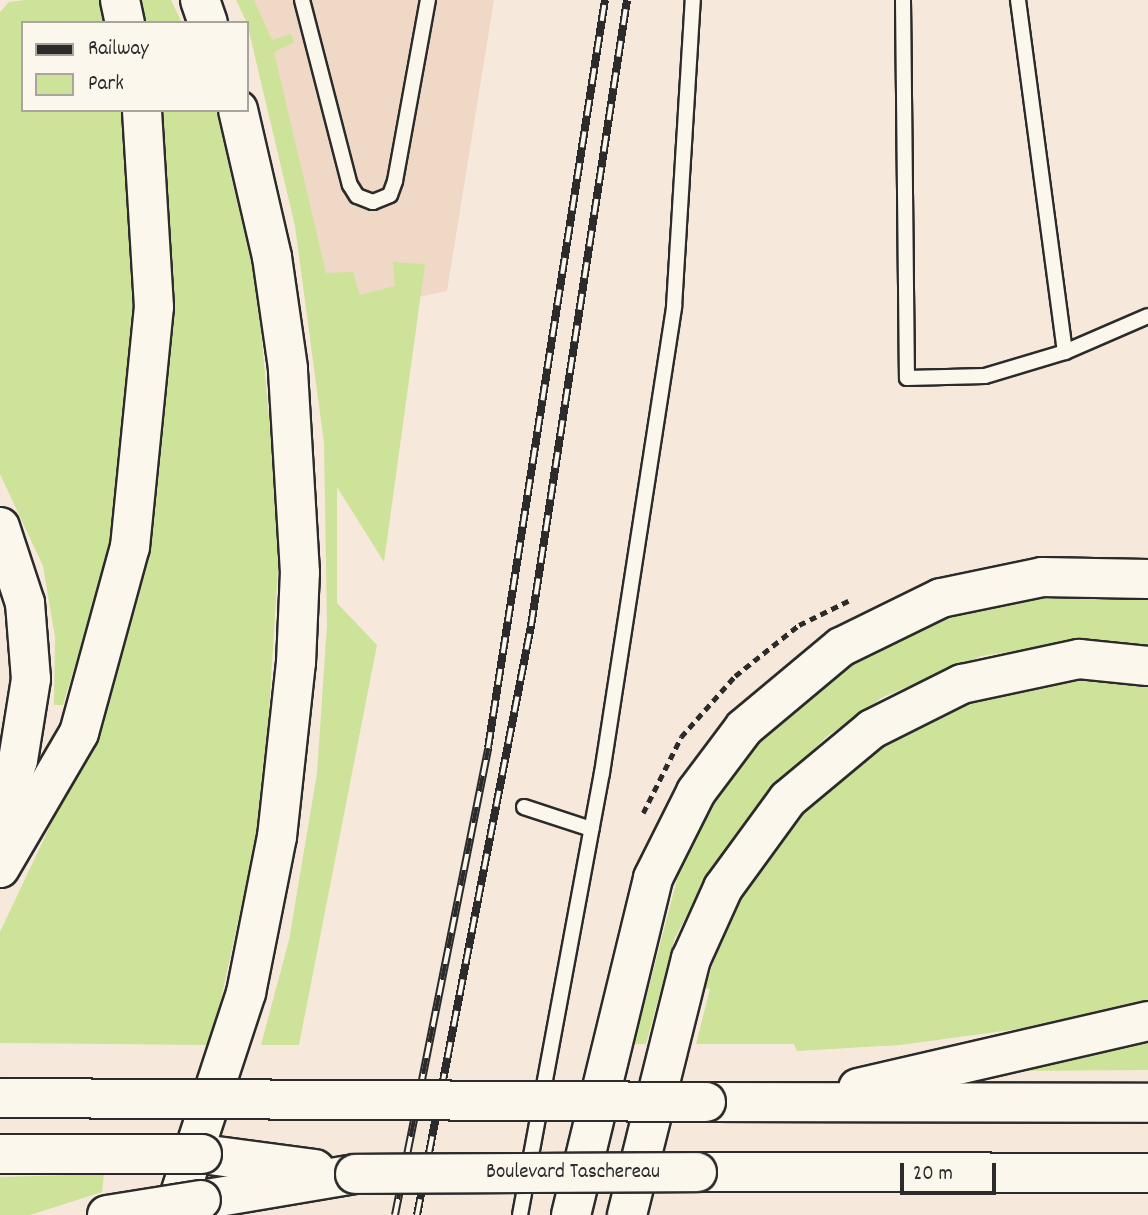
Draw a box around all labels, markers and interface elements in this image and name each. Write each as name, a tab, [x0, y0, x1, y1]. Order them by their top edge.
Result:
legend	[21, 21, 248, 112]
text: Railway	[88, 35, 149, 65]
text: Park	[88, 70, 124, 100]
scale bar	[903, 1148, 999, 1192]
street label: Boulevard Taschereau	[486, 1160, 660, 1186]
text: 20 m	[913, 1160, 953, 1190]

